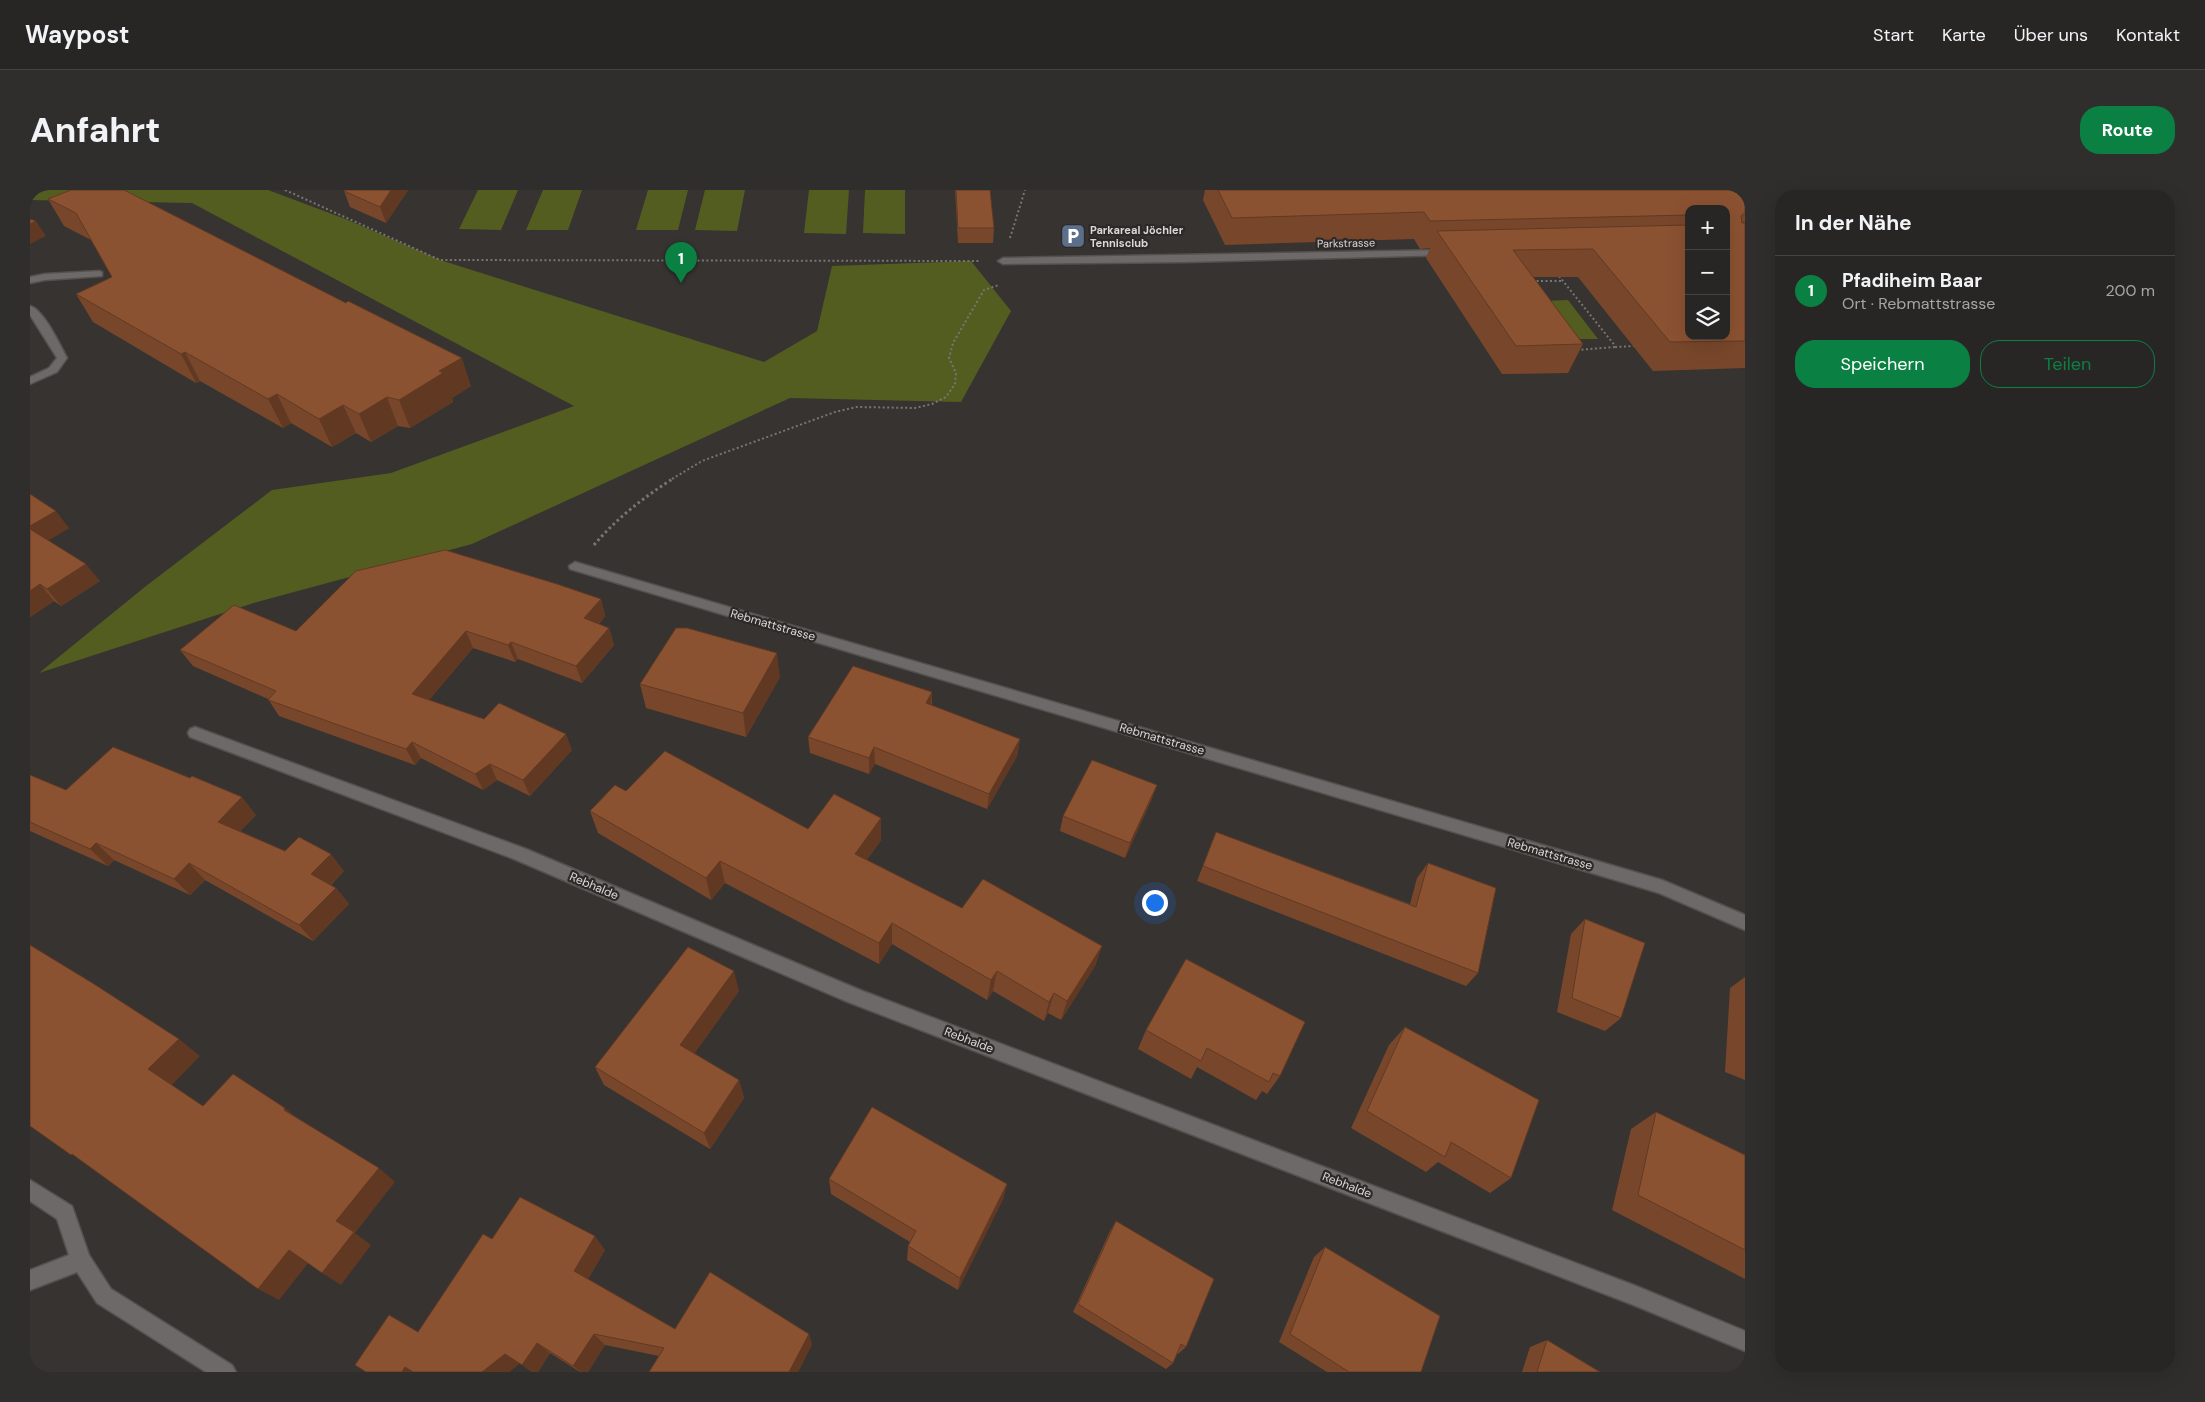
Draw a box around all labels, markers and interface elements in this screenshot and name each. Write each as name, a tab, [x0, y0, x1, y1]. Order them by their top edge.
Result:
text: Waypost	[25, 19, 129, 50]
text: Start	[1873, 23, 1914, 47]
text: Karte	[1942, 23, 1986, 47]
text: Über uns	[2014, 23, 2088, 47]
text: Kontakt	[2116, 23, 2180, 47]
button: Route	[2080, 106, 2175, 154]
text: Anfahrt	[30, 107, 160, 153]
map controls	[1685, 205, 1730, 340]
button: +	[1685, 205, 1730, 250]
text: In der Nähe	[1795, 209, 1912, 237]
parking icon: Parkareal Jöchler Tennisclub	[1060, 223, 1086, 249]
place label: Parkareal Jöchler Tennisclub	[1090, 223, 1184, 250]
street label: Parkstrasse	[1317, 235, 1375, 251]
pin: 1	[665, 242, 697, 283]
button: −	[1685, 250, 1730, 295]
text: Pfadiheim Baar	[1842, 268, 1982, 293]
text: 1	[1808, 280, 1814, 301]
text: 200 m	[2106, 280, 2155, 301]
text: Ort · Rebmattstrasse	[1842, 293, 1995, 314]
button: layers	[1685, 295, 1730, 340]
button: Speichern	[1795, 340, 1970, 388]
button: Teilen	[1980, 340, 2155, 388]
street label: Rebmattstrasse	[729, 605, 818, 645]
street label: Rebmattstrasse	[1118, 719, 1207, 759]
street label: Rebmattstrasse	[1506, 834, 1595, 874]
street label: Rebhalde	[567, 869, 621, 904]
your location	[1142, 890, 1168, 916]
street label: Rebhalde	[942, 1023, 996, 1057]
street label: Rebhalde	[1320, 1168, 1374, 1202]

